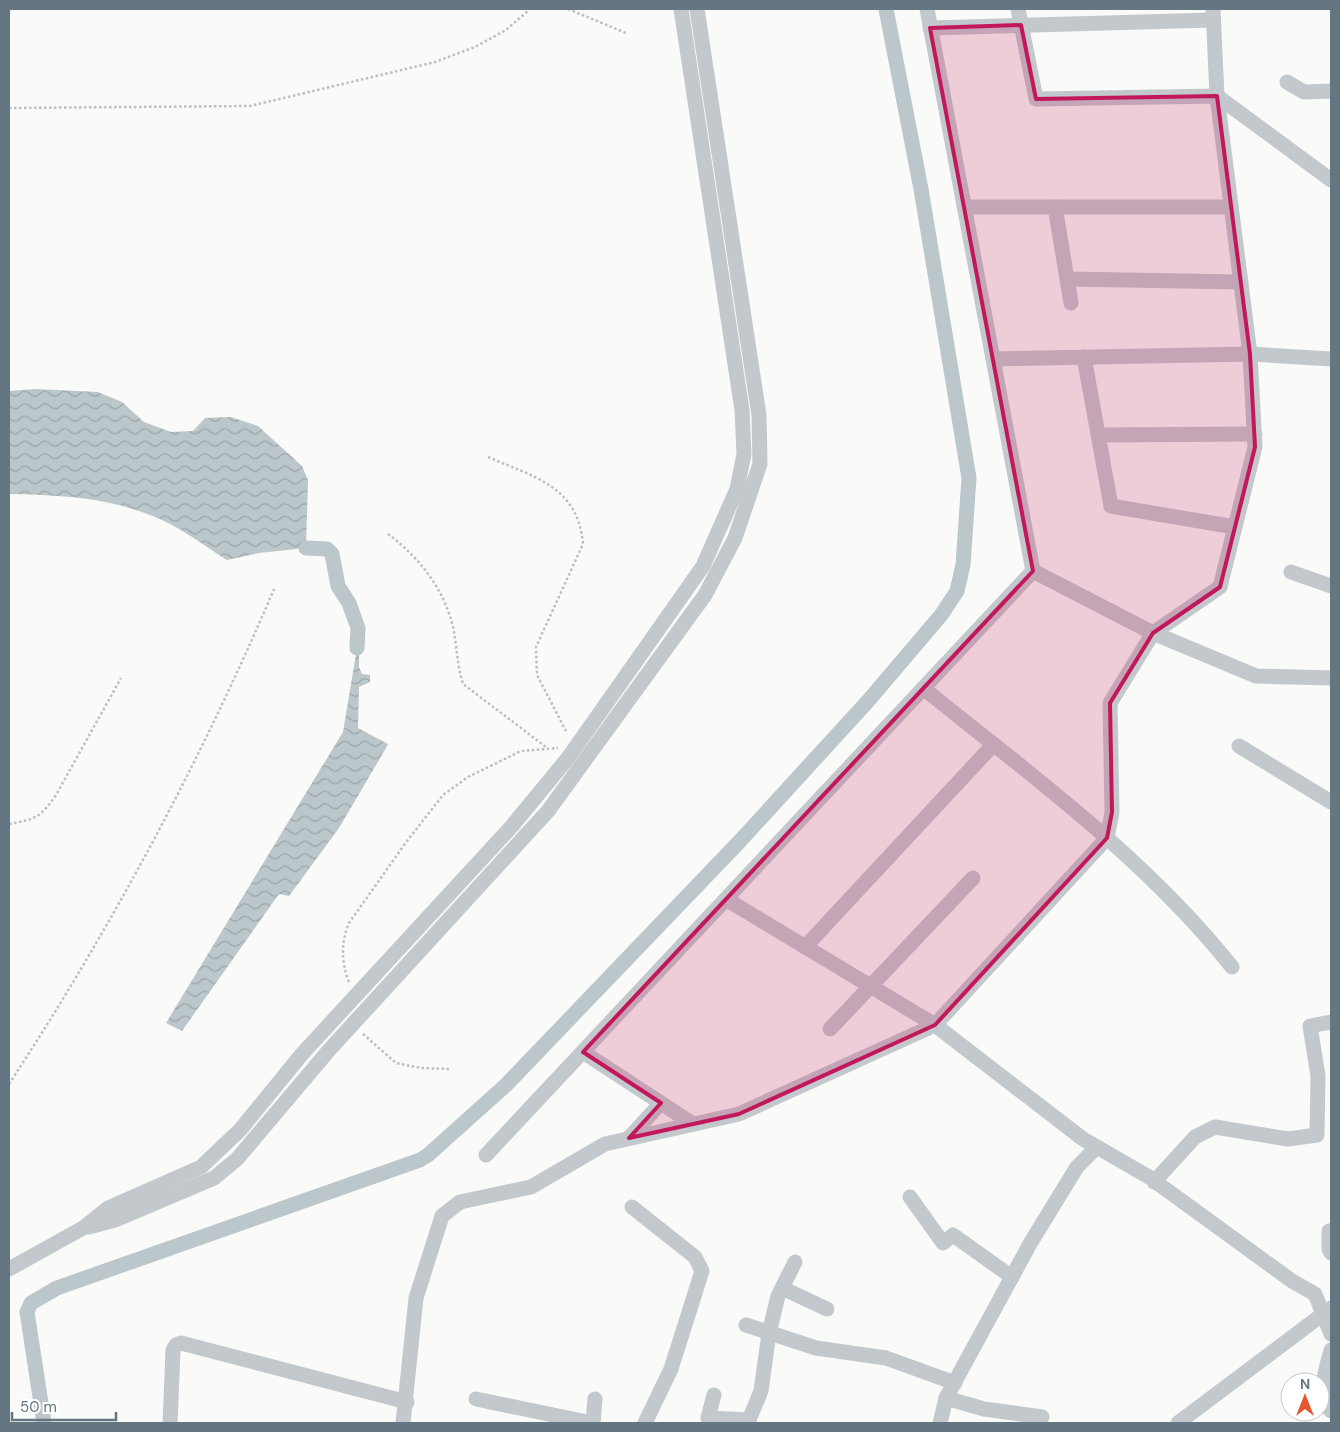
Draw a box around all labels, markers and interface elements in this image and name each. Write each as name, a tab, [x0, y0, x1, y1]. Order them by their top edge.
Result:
north arrow	[1280, 1372, 1330, 1422]
text: N	[1300, 1375, 1310, 1393]
scale bar	[12, 1390, 116, 1422]
text: 50 m	[20, 1397, 57, 1417]

